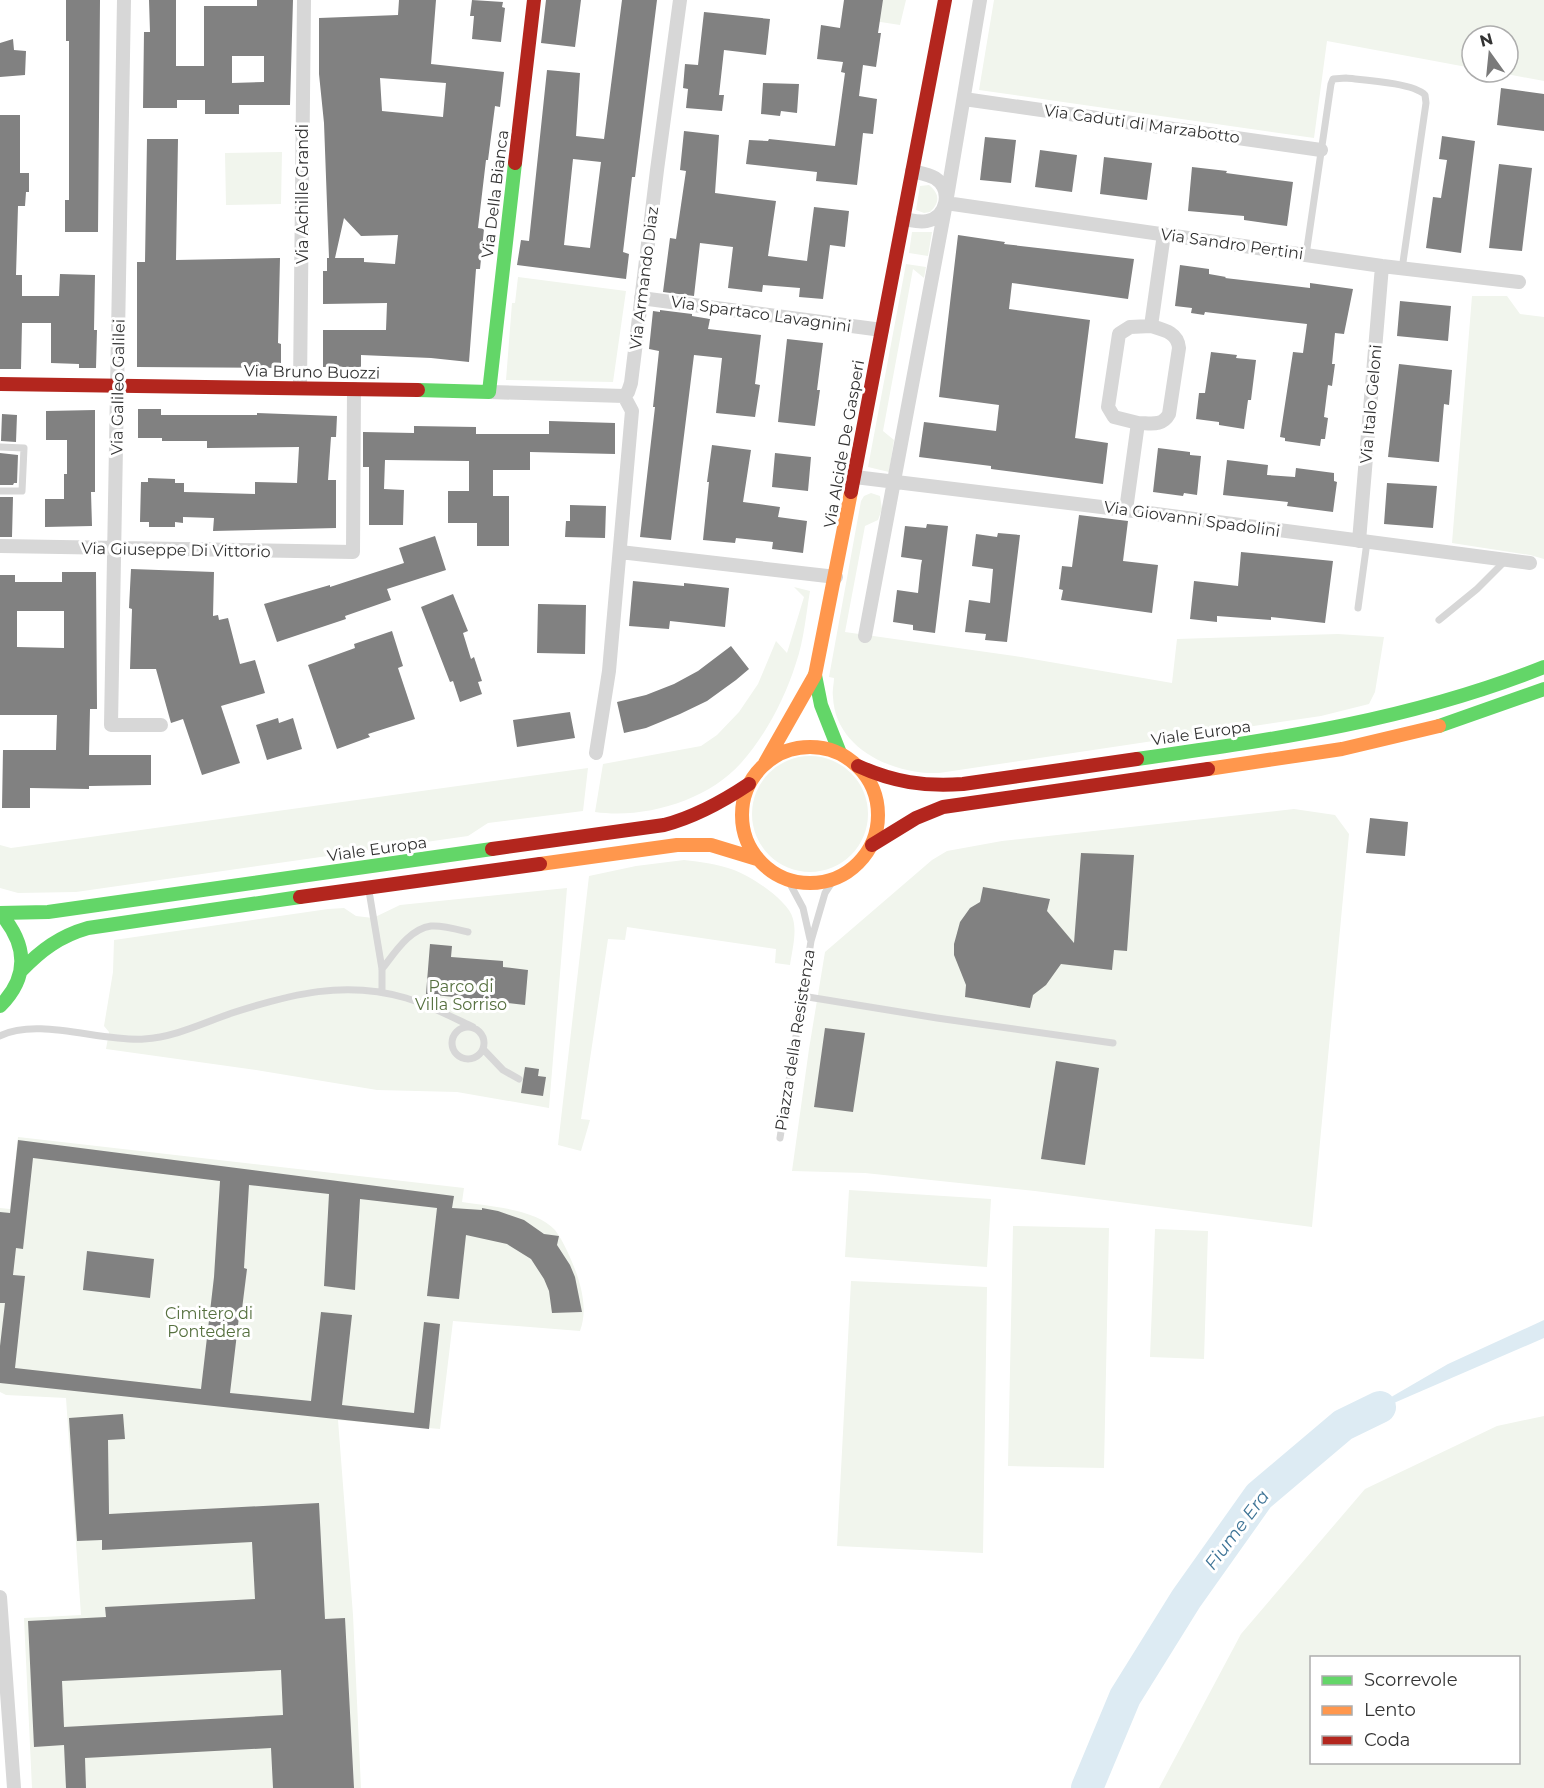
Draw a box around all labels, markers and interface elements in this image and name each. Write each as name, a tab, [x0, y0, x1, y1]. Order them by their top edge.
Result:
north arrow	[1460, 24, 1520, 84]
text: N	[1478, 29, 1495, 51]
street label: Via Caduti di Marzabotto	[1043, 101, 1241, 147]
street label: Via Achille Grandi	[293, 124, 312, 264]
street label: Via Della Bianca	[478, 129, 512, 259]
street label: Via Armando Diaz	[626, 205, 662, 351]
street label: Via Sandro Pertini	[1160, 225, 1304, 263]
street label: Via Spartaco Lavagnini	[670, 292, 852, 336]
street label: Via Galileo Galilei	[107, 319, 129, 455]
street label: Via Italo Geloni	[1356, 344, 1386, 464]
street label: Via Alcide De Gasperi	[820, 358, 868, 530]
street label: Via Bruno Buozzi	[244, 361, 380, 383]
street label: Via Giovanni Spadolini	[1103, 497, 1281, 541]
street label: Via Giuseppe Di Vittorio	[81, 539, 271, 561]
street label: Viale Europa	[1150, 717, 1252, 749]
street label: Viale Europa	[326, 833, 428, 865]
street label: Piazza della Resistenza	[771, 948, 819, 1132]
park label: Parco di Villa Sorriso	[415, 977, 507, 1014]
park label: Cimitero di Pontedera	[165, 1304, 253, 1341]
water label: Fiume Era	[1200, 1486, 1274, 1574]
legend	[1310, 1656, 1520, 1764]
text: Scorrevole	[1364, 1669, 1458, 1691]
text: Lento	[1364, 1699, 1416, 1721]
text: Coda	[1364, 1729, 1410, 1751]

